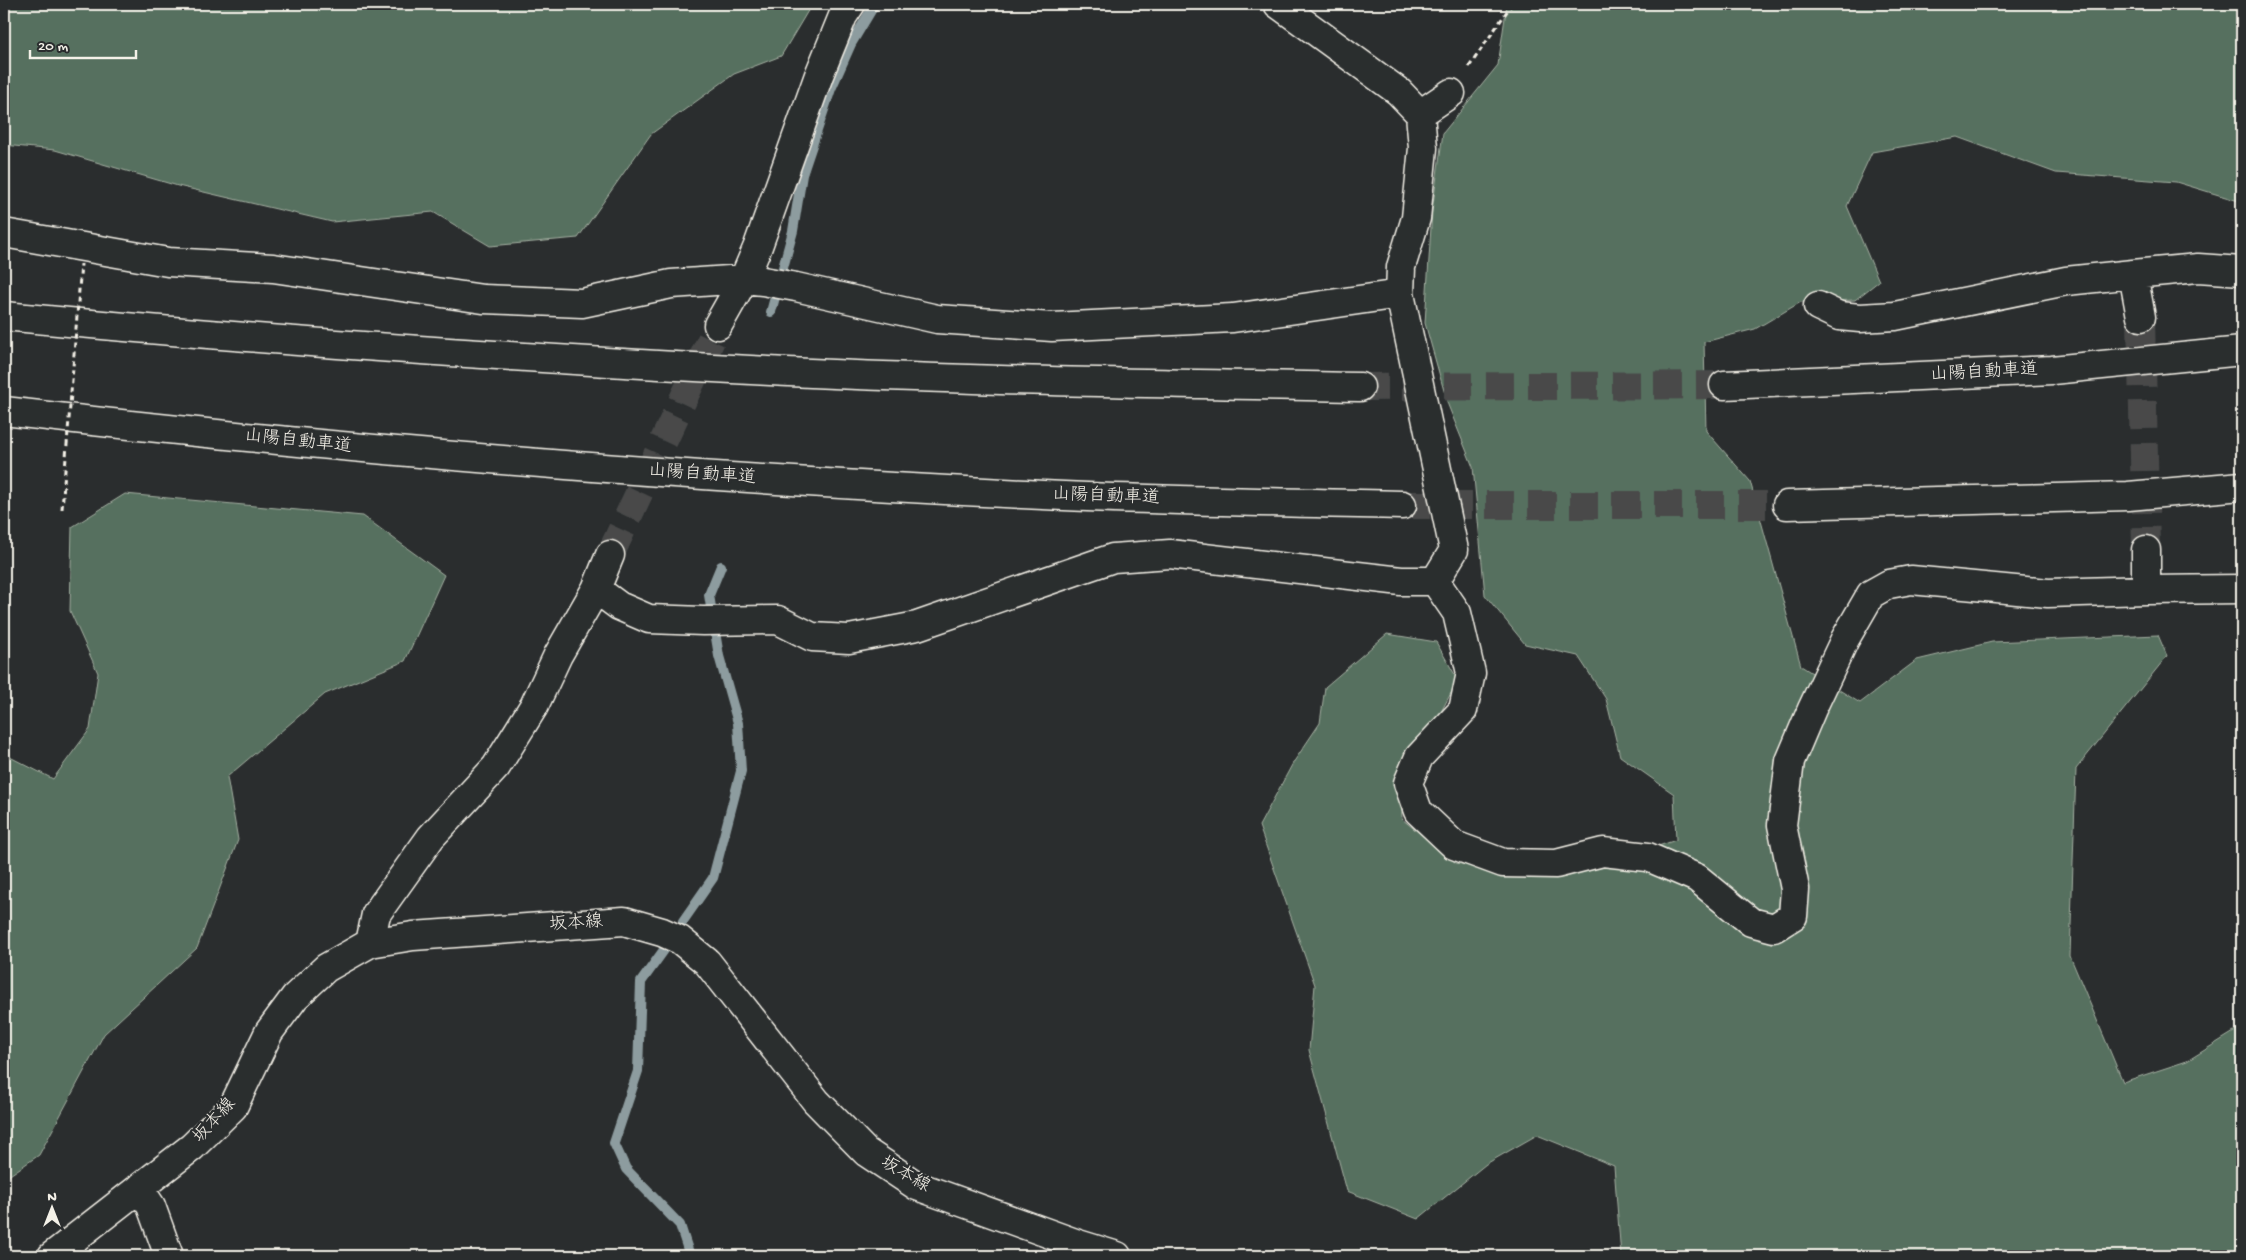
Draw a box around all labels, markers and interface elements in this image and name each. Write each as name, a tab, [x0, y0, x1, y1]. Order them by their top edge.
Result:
scale bar	[30, 28, 136, 60]
text: 20 m	[38, 38, 68, 56]
street label: 山陽自動車道	[1929, 359, 2038, 386]
street label: 山陽自動車道	[243, 425, 353, 458]
street label: 山陽自動車道	[647, 460, 757, 489]
street label: 山陽自動車道	[1052, 484, 1160, 509]
street label: 坂本線	[548, 911, 604, 936]
street label: 坂本線	[188, 1093, 241, 1148]
street label: 坂本線	[876, 1152, 934, 1198]
north arrow	[28, 1182, 78, 1232]
text: N	[47, 1189, 57, 1206]

